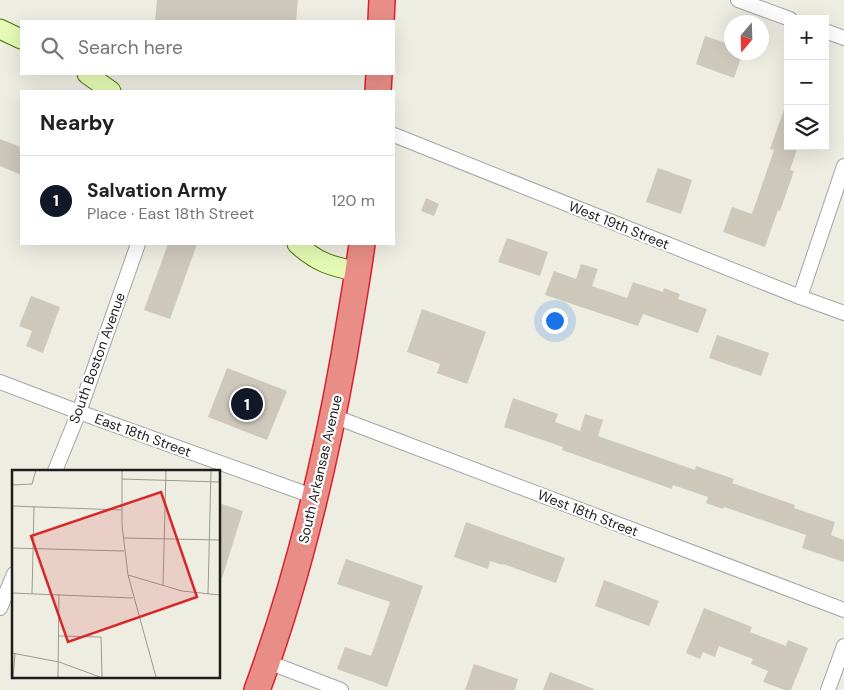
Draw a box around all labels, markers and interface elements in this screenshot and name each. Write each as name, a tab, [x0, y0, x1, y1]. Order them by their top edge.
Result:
north arrow	[724, 15, 769, 60]
map controls	[784, 15, 829, 150]
button: +	[784, 15, 829, 60]
search box	[20, 20, 395, 75]
icon: search	[38, 34, 66, 62]
text: Search here	[78, 35, 183, 60]
button: −	[784, 60, 829, 105]
button: layers	[784, 105, 829, 150]
text: Nearby	[40, 109, 114, 137]
text: Salvation Army	[87, 178, 227, 203]
text: 1	[53, 190, 59, 211]
text: 120 m	[331, 190, 375, 211]
street label: West 19th Street	[566, 197, 672, 253]
text: Place · East 18th Street	[87, 203, 254, 224]
street label: South Boston Avenue	[65, 290, 129, 426]
your location	[542, 308, 568, 334]
pin: 1	[231, 385, 263, 423]
street label: South Arkansas Avenue	[294, 393, 346, 545]
street label: East 18th Street	[92, 409, 194, 461]
inset map	[12, 470, 220, 678]
street label: West 18th Street	[535, 486, 641, 540]

